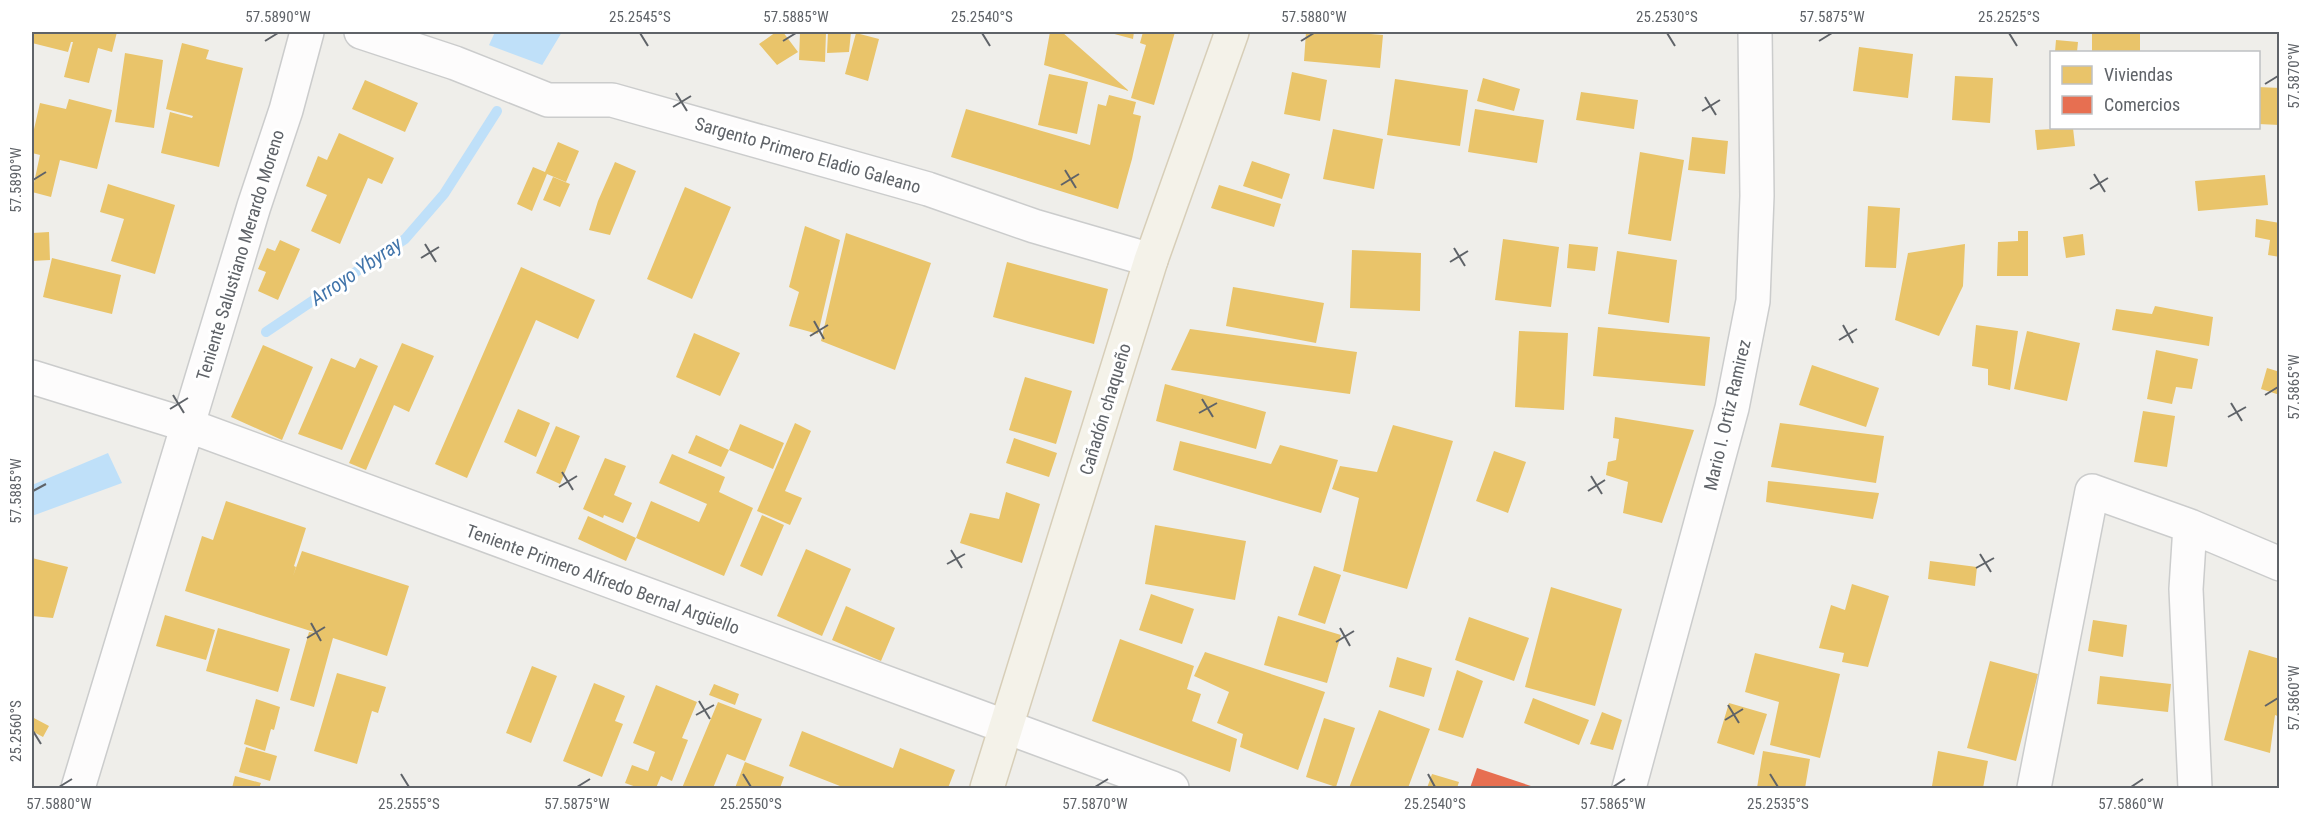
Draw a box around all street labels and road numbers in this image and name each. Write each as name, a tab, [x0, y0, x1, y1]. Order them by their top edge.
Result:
street label: Sargento Primero Eladio Galeano	[693, 113, 923, 197]
street label: Teniente Salustiano Merardo Moreno	[192, 127, 288, 383]
street label: Mario I. Ortiz Ramirez	[1699, 337, 1755, 492]
street label: Cañadón chaqueño	[1075, 341, 1135, 477]
street label: Teniente Primero Alfredo Bernal Argüello	[463, 520, 743, 638]

